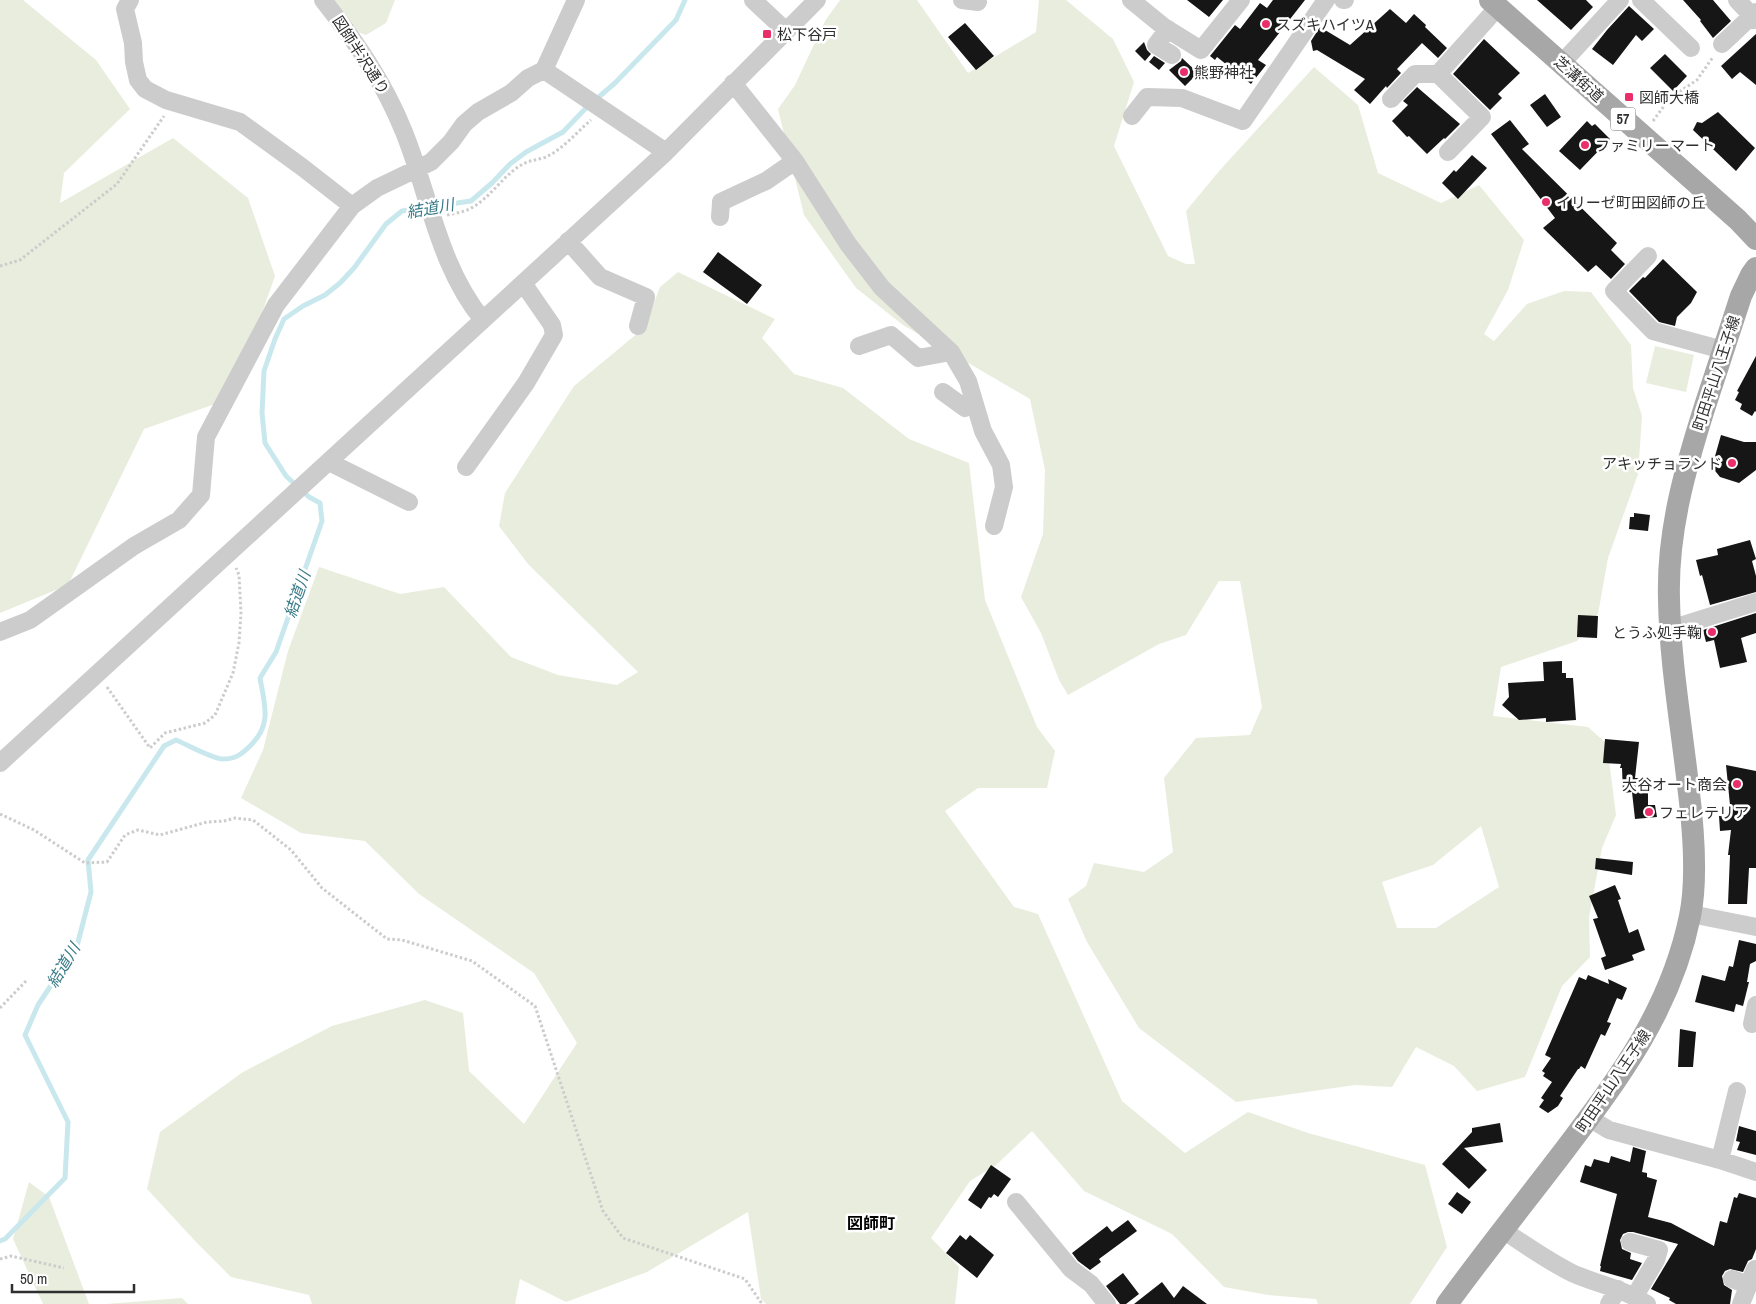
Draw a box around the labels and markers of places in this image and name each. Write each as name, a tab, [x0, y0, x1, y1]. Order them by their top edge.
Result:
place label: スズキハイツA	[1276, 14, 1375, 35]
marker: スズキハイツA	[1260, 18, 1272, 30]
place label: 松下谷戸	[777, 24, 837, 45]
marker: 松下谷戸	[761, 28, 773, 40]
place label: 熊野神社	[1194, 62, 1254, 83]
marker: 熊野神社	[1178, 66, 1190, 78]
place label: 図師大橋	[1639, 87, 1699, 108]
marker: 図師大橋	[1623, 91, 1635, 103]
place label: ファミリーマート	[1595, 135, 1715, 156]
marker: ファミリーマート	[1579, 139, 1591, 151]
place label: イリーゼ町田図師の丘	[1556, 192, 1706, 213]
marker: イリーゼ町田図師の丘	[1540, 196, 1552, 208]
place label: アキッチョランド	[1602, 453, 1722, 474]
marker: アキッチョランド	[1726, 457, 1738, 469]
place label: とうふ処手鞠	[1612, 622, 1702, 643]
marker: とうふ処手鞠	[1706, 626, 1718, 638]
place label: 大谷オート商会	[1622, 774, 1727, 795]
marker: 大谷オート商会	[1731, 778, 1743, 790]
place label: フェレテリア	[1659, 802, 1749, 823]
marker: フェレテリア	[1643, 806, 1655, 818]

